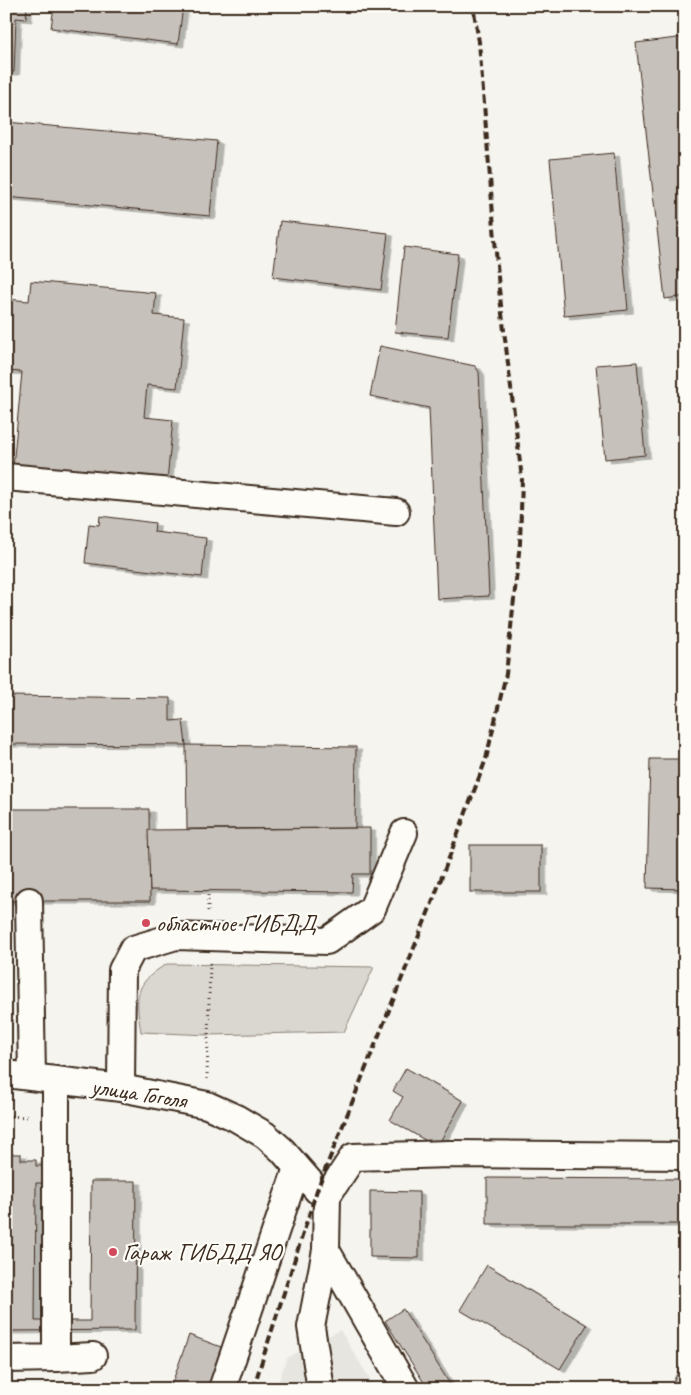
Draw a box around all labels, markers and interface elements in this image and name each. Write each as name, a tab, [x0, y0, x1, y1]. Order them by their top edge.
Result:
place label: областное ГИБДД	[156, 908, 318, 938]
marker: областное ГИБДД	[140, 917, 152, 929]
street label: улица Гоголя	[87, 1070, 190, 1116]
place label: Гараж ГИБДД ЯО	[123, 1237, 284, 1267]
marker: Гараж ГИБДД ЯО	[107, 1246, 119, 1258]

